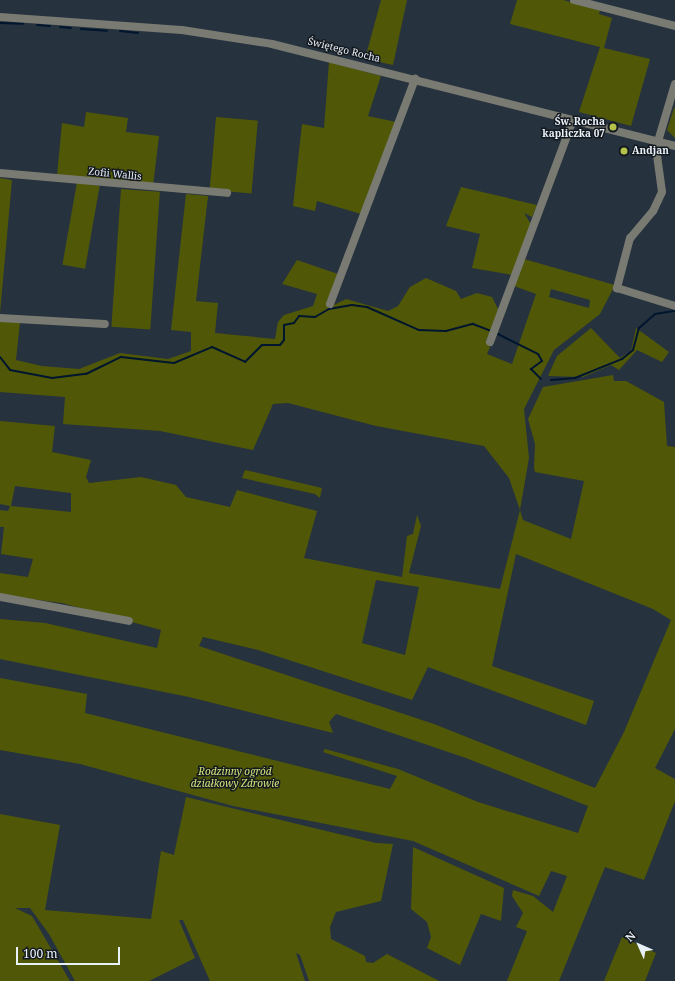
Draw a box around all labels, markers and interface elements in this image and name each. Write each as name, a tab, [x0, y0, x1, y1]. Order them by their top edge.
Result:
street label: Świętego Rocha	[306, 35, 382, 65]
place label: Św. Rocha kapliczka 07	[542, 115, 605, 138]
marker: Św. Rocha kapliczka 07	[608, 122, 618, 132]
place label: Andjan	[632, 145, 669, 157]
marker: Andjan	[619, 146, 629, 156]
street label: Zofii Wallis	[88, 165, 142, 183]
park label: Rodzinny ogród działkowy Zdrowie	[191, 765, 279, 788]
north arrow	[619, 925, 659, 965]
text: N	[622, 928, 639, 945]
scale bar	[18, 939, 122, 965]
text: 100 m	[23, 945, 58, 962]

